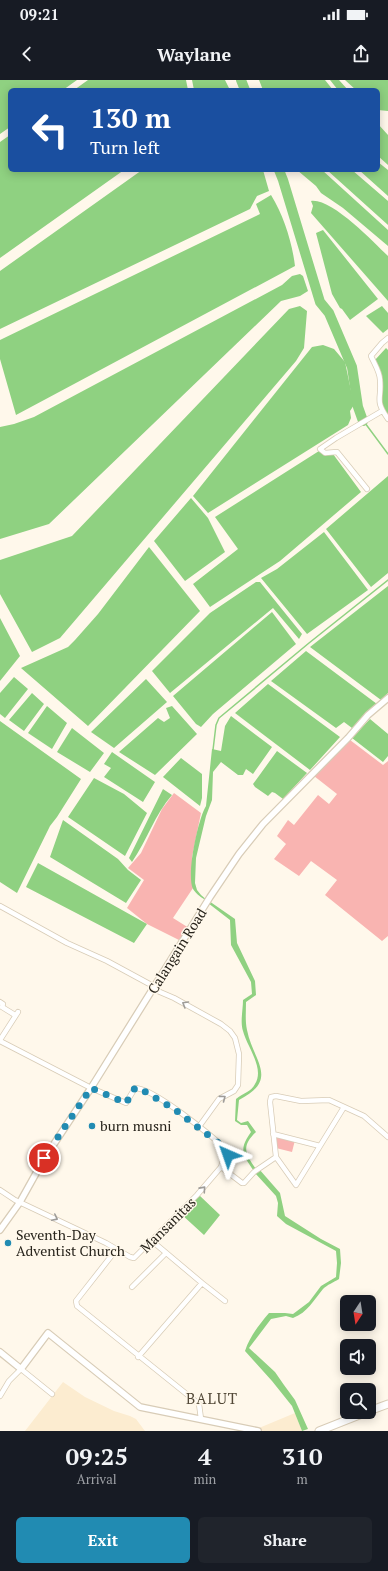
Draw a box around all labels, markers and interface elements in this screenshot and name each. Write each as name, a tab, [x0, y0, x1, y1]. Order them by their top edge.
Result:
text: 09:21	[20, 4, 59, 24]
text: Waylane	[157, 42, 231, 66]
icon: back	[16, 43, 38, 65]
icon: share	[350, 43, 372, 65]
text: 130 m	[90, 99, 171, 136]
icon: left	[24, 104, 76, 156]
text: Turn left	[90, 135, 160, 159]
street label: Calangain Road	[143, 904, 211, 997]
one-way arrow	[182, 1001, 189, 1008]
one-way arrow	[218, 1096, 225, 1103]
place label: burn musni	[100, 1116, 171, 1135]
marker: burn musni	[87, 1121, 97, 1131]
position arrow	[207, 1134, 249, 1176]
pin	[27, 1141, 61, 1175]
icon: arrive	[33, 1147, 55, 1169]
one-way arrow	[198, 1186, 205, 1194]
street label: Mansanitas	[136, 1193, 200, 1257]
one-way arrow	[51, 1213, 58, 1221]
place label: Seventh-Day Adventist Church	[16, 1225, 125, 1260]
marker: Seventh-Day Adventist Church	[3, 1238, 13, 1248]
north arrow	[340, 1295, 376, 1331]
map controls	[340, 1295, 376, 1419]
button: sound	[340, 1339, 376, 1375]
button: search	[340, 1383, 376, 1419]
district label: BALUT	[186, 1388, 238, 1408]
text: 09:25	[65, 1440, 128, 1472]
text: 4	[198, 1440, 212, 1472]
text: 310	[282, 1440, 322, 1472]
text: Arrival	[77, 1470, 117, 1488]
text: min	[193, 1470, 216, 1488]
text: m	[297, 1470, 308, 1488]
button: Exit	[16, 1517, 190, 1563]
button: Share	[198, 1517, 372, 1563]

